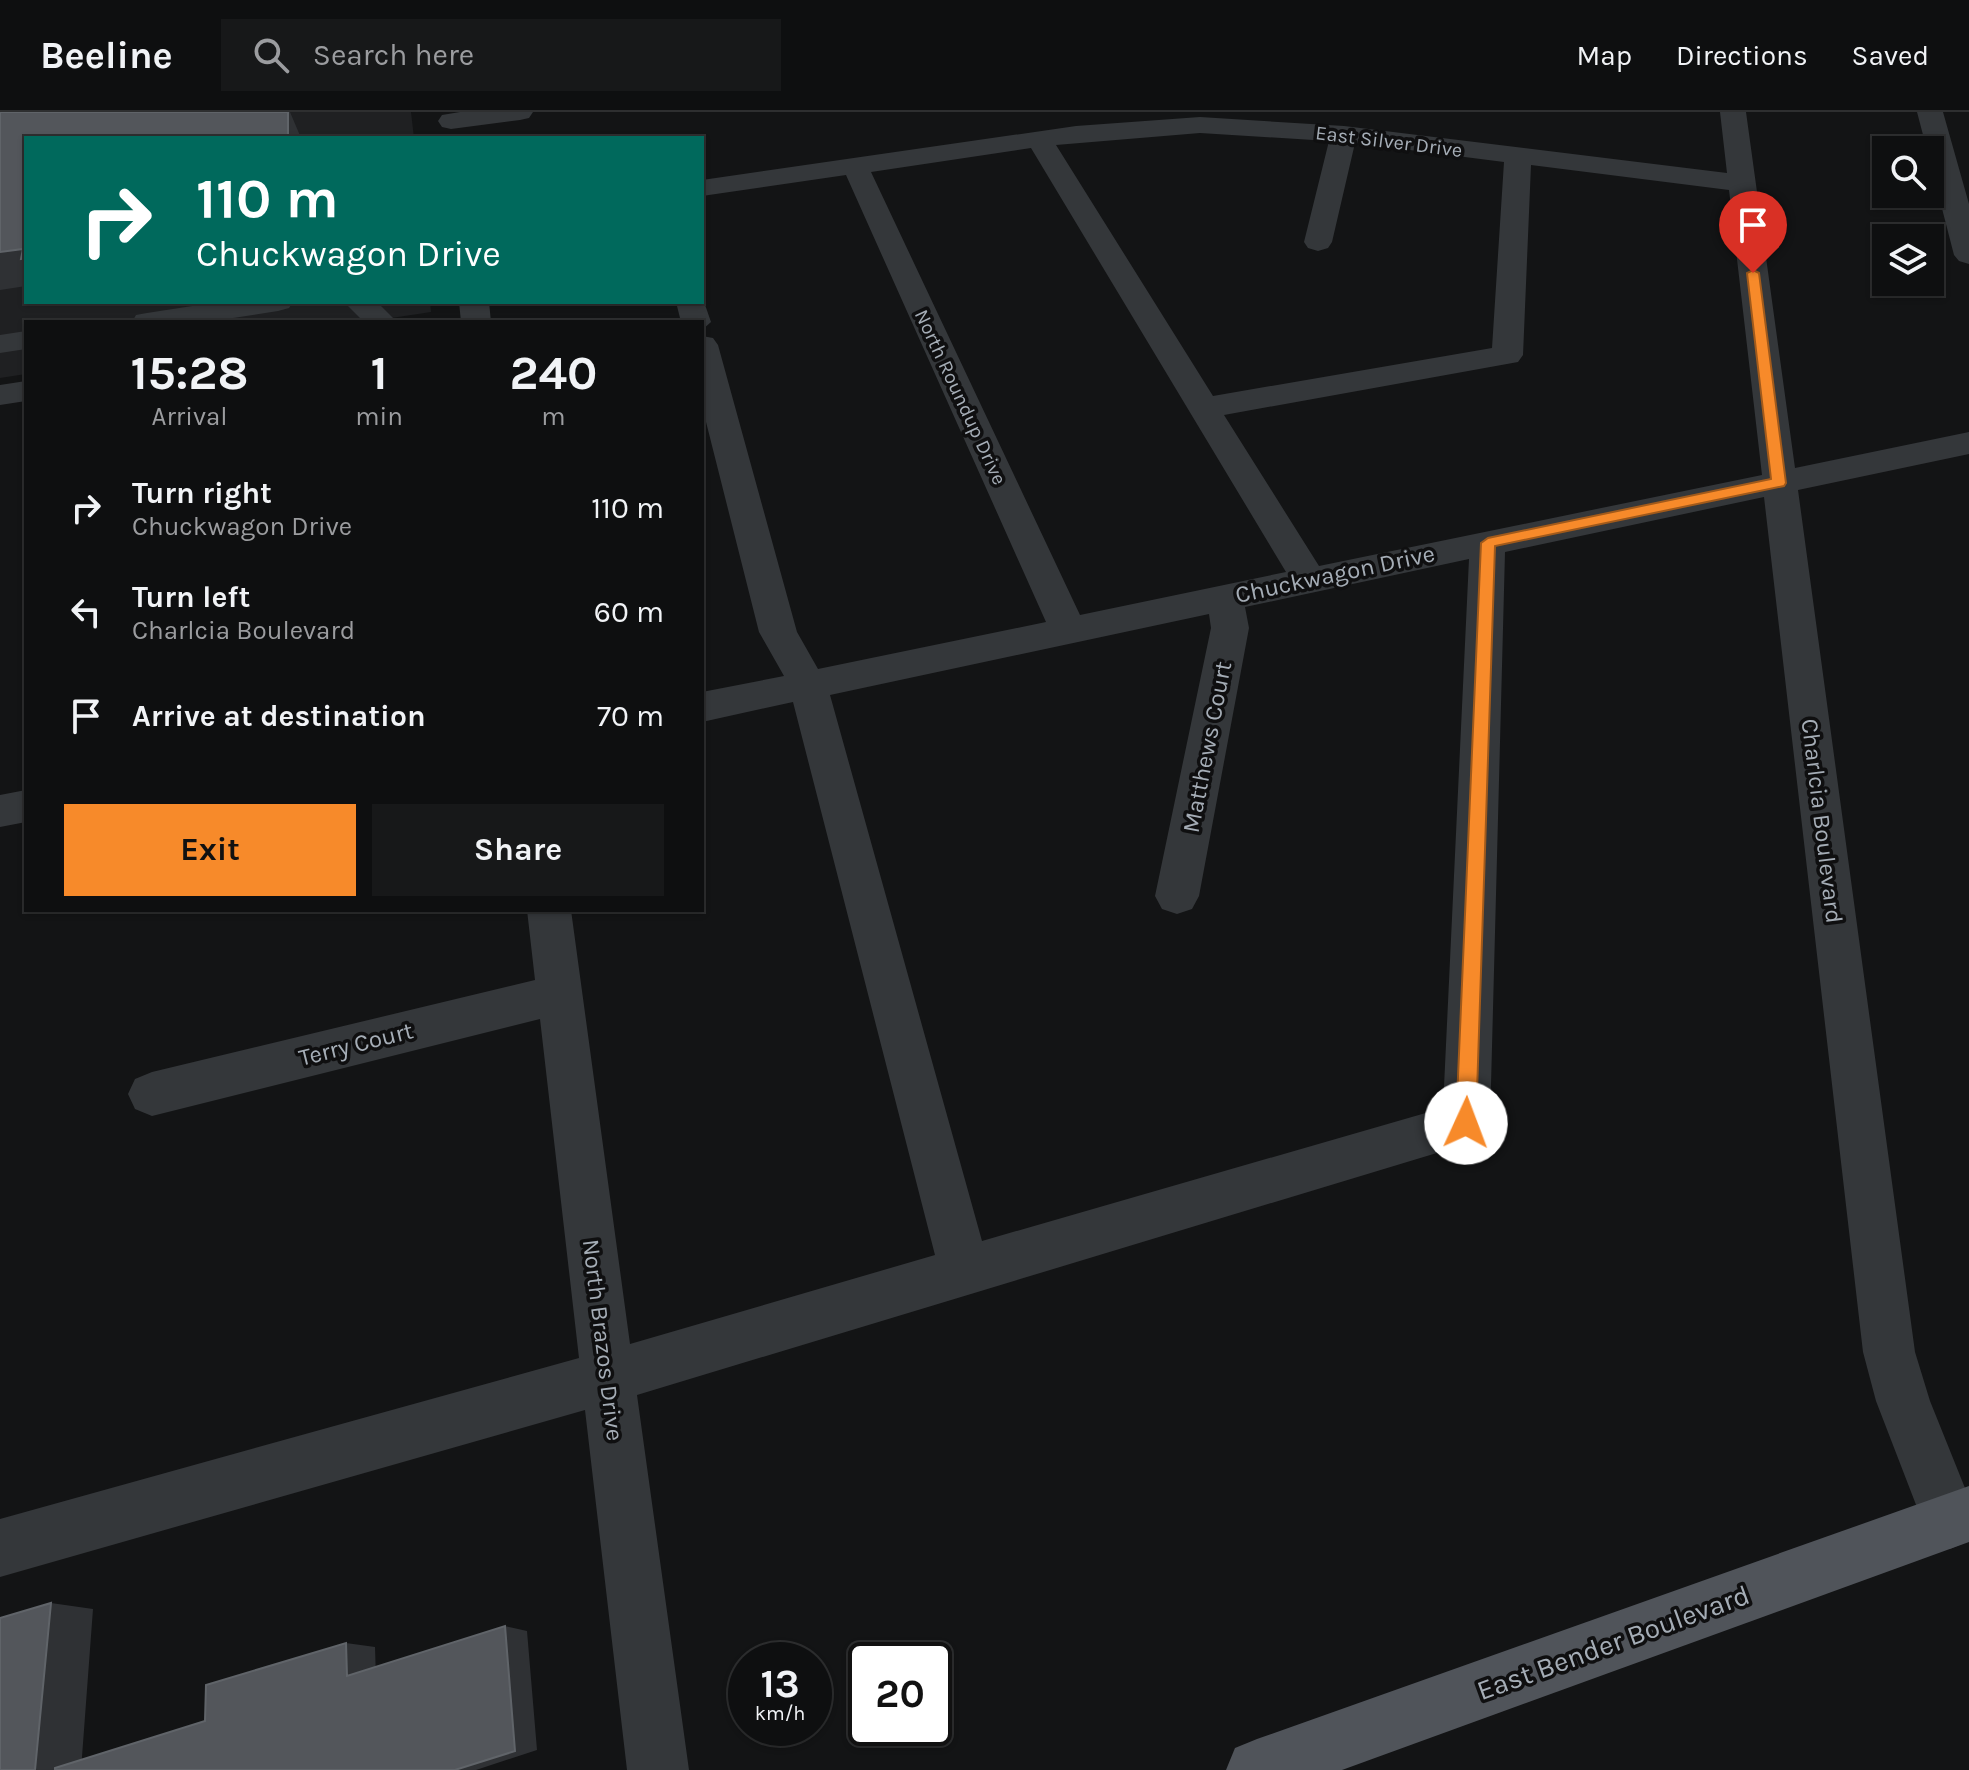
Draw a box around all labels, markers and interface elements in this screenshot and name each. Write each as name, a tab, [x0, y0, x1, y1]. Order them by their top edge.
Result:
search box	[221, 19, 781, 91]
text: Beeline	[40, 33, 173, 78]
icon: search	[249, 33, 293, 77]
text: Search here	[313, 37, 474, 73]
text: Map	[1577, 39, 1632, 72]
text: Directions	[1676, 39, 1808, 72]
text: Saved	[1852, 39, 1929, 72]
street label: East Silver Drive	[1314, 121, 1464, 162]
map controls	[1872, 136, 1944, 296]
button: search	[1872, 136, 1944, 208]
text: 110 m	[196, 166, 339, 231]
icon: right	[64, 168, 168, 272]
pin	[1719, 191, 1787, 273]
icon: arrive	[1731, 203, 1775, 247]
button: layers	[1872, 224, 1944, 296]
text: Chuckwagon Drive	[196, 233, 501, 275]
street label: North Roundup Drive	[910, 306, 1011, 488]
text: 15:28	[131, 345, 249, 401]
text: 1	[370, 345, 388, 401]
text: 240	[509, 345, 597, 401]
text: Arrival	[152, 401, 228, 432]
text: min	[355, 401, 403, 432]
text: m	[541, 401, 566, 432]
text: Turn right	[132, 475, 272, 511]
icon: right	[64, 486, 108, 530]
text: 110 m	[591, 490, 664, 526]
text: Chuckwagon Drive	[132, 511, 352, 542]
street label: Chuckwagon Drive	[1233, 539, 1437, 609]
text: Turn left	[132, 579, 250, 615]
icon: left	[64, 590, 108, 634]
text: 60 m	[594, 594, 664, 630]
text: Charlcia Boulevard	[132, 615, 355, 646]
street label: Matthews Court	[1177, 659, 1237, 835]
icon: arrive	[64, 694, 108, 738]
text: Arrive at destination	[132, 698, 426, 734]
text: 70 m	[597, 698, 664, 734]
street label: Charlcia Boulevard	[1796, 717, 1848, 925]
button: Exit	[64, 804, 356, 896]
button: Share	[372, 804, 664, 896]
street label: Terry Court	[296, 1016, 416, 1072]
position arrow	[1424, 1081, 1508, 1165]
street label: North Brazos Drive	[577, 1238, 629, 1442]
street label: East Bender Boulevard	[1472, 1578, 1754, 1707]
speed limit sign: 20	[848, 1642, 952, 1746]
text: 13	[760, 1660, 800, 1707]
text: km/h	[755, 1702, 805, 1725]

